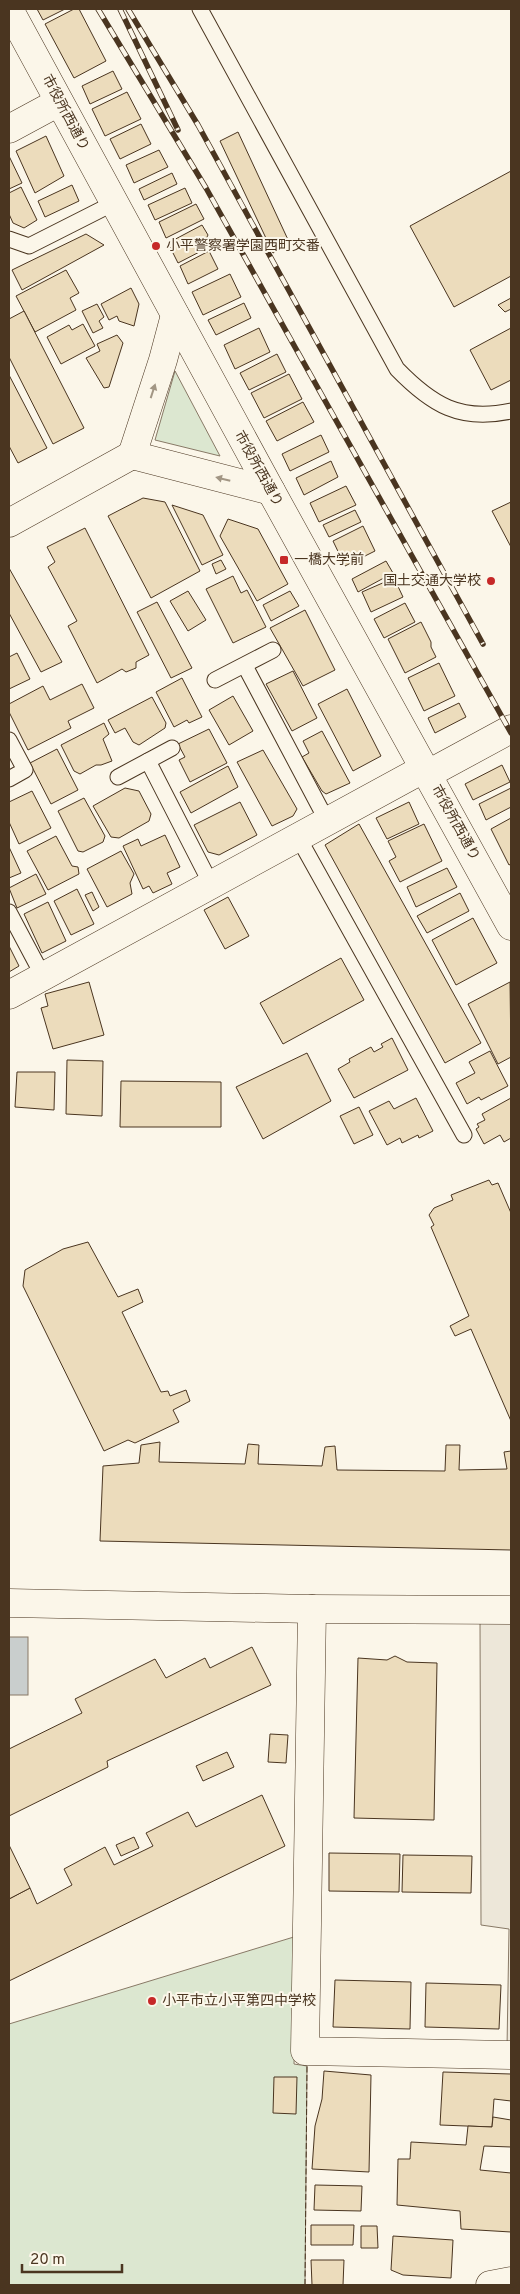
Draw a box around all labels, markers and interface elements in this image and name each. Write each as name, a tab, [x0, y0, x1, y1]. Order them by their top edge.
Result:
street label: 市役所西通り	[38, 72, 92, 154]
place label: 小平警察署学園西町交番	[166, 238, 320, 255]
marker: 小平警察署学園西町交番	[150, 240, 162, 252]
one-way arrow	[150, 383, 157, 398]
street label: 市役所西通り	[230, 428, 286, 510]
one-way arrow	[216, 474, 231, 482]
place label: 一橋大学前	[294, 551, 364, 569]
marker: 一橋大学前	[278, 554, 290, 566]
place label: 国土交通大学校	[383, 573, 481, 590]
marker: 国土交通大学校	[485, 575, 497, 587]
street label: 市役所西通り	[427, 782, 483, 864]
place label: 小平市立小平第四中学校	[162, 1992, 316, 2010]
marker: 小平市立小平第四中学校	[146, 1995, 158, 2007]
scale bar	[22, 2242, 122, 2274]
text: 20 m	[30, 2251, 65, 2270]

